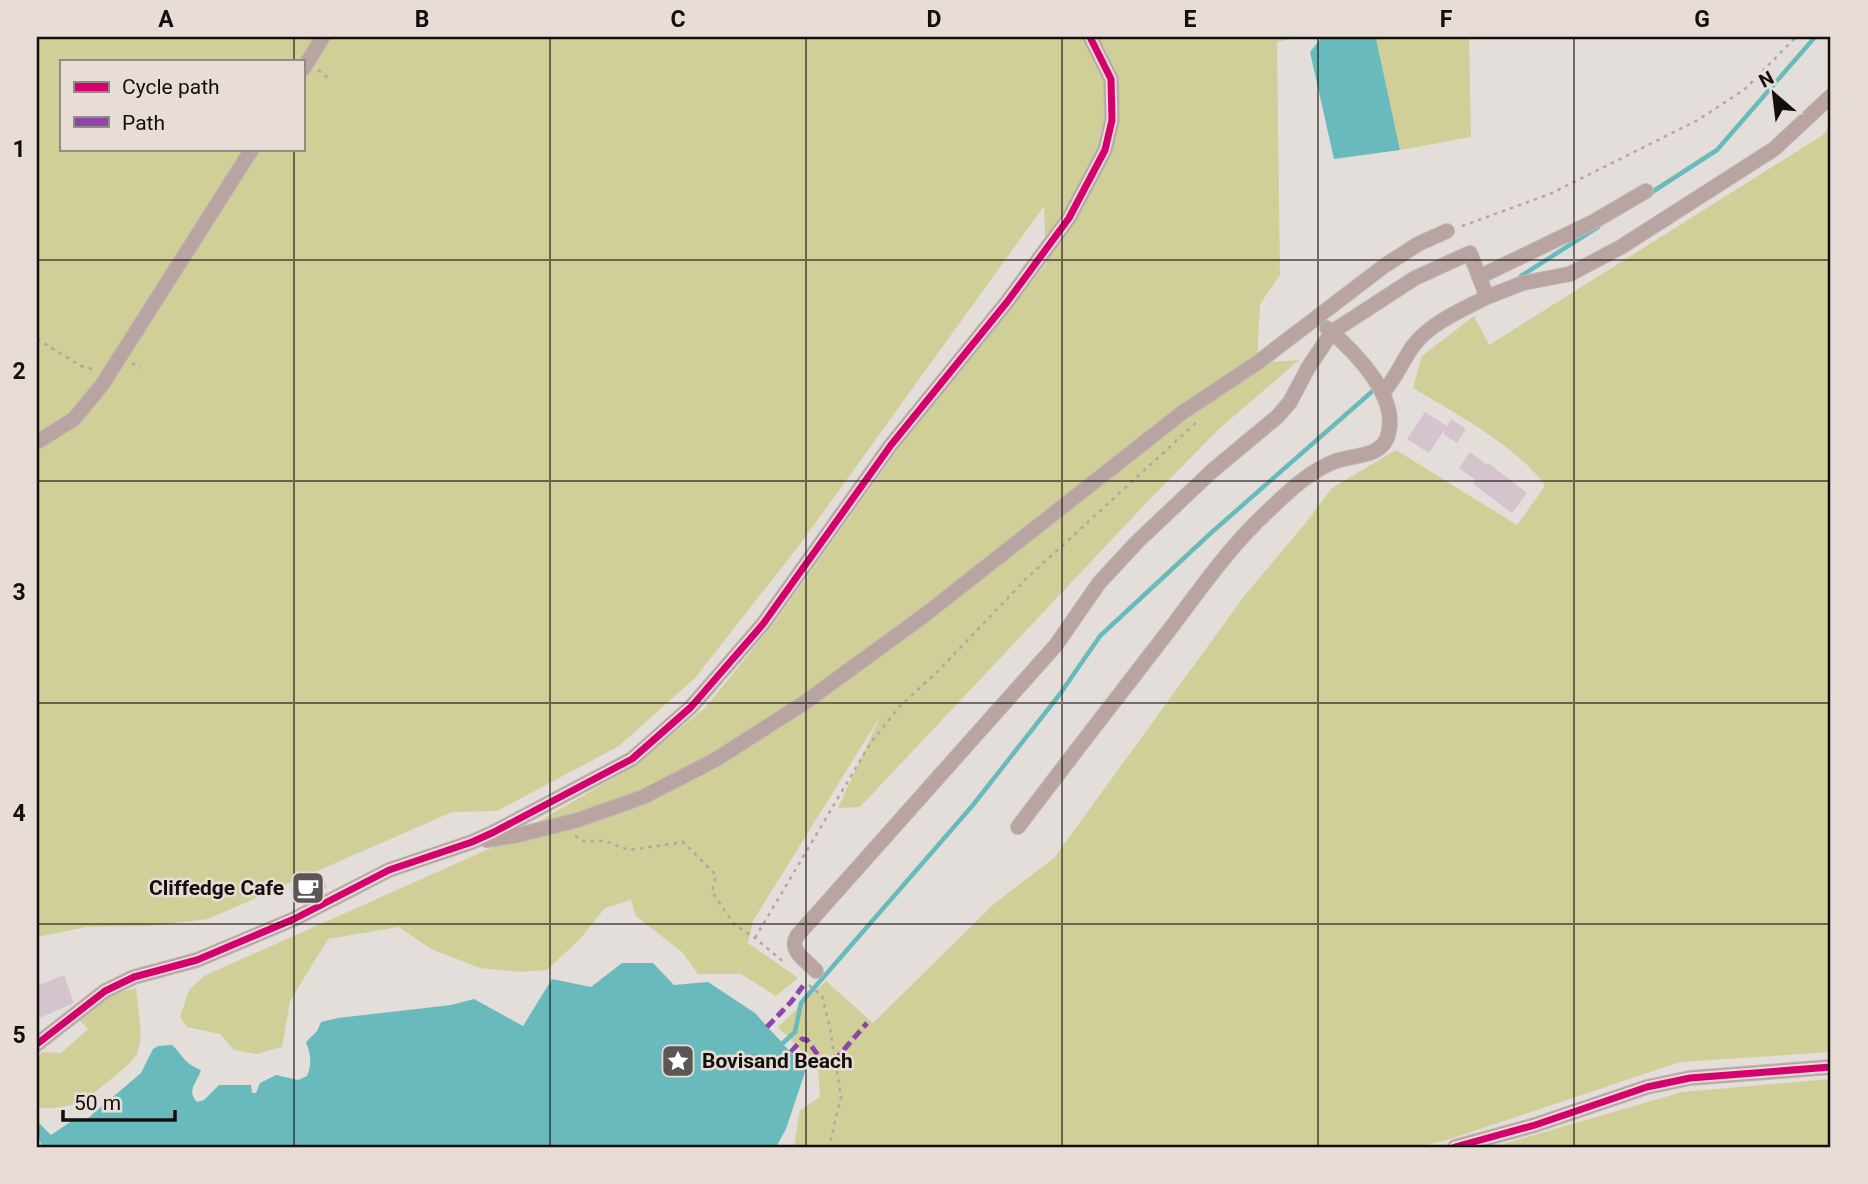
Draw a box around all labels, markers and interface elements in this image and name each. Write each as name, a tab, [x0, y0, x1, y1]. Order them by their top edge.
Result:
text: A	[158, 6, 174, 33]
text: B	[415, 6, 429, 33]
text: C	[670, 6, 686, 33]
text: D	[927, 6, 941, 33]
text: E	[1184, 6, 1197, 33]
text: F	[1440, 6, 1453, 33]
text: G	[1694, 6, 1710, 33]
legend	[60, 60, 304, 150]
north arrow	[1738, 60, 1808, 130]
text: N	[1755, 66, 1778, 93]
text: Cycle path	[122, 75, 220, 99]
text: Path	[122, 111, 165, 135]
text: 1	[12, 136, 26, 163]
text: 2	[12, 358, 26, 385]
text: 3	[12, 579, 26, 606]
text: 4	[12, 800, 26, 827]
cafe icon: Cliffedge Cafe	[289, 869, 327, 907]
place label: Cliffedge Cafe	[149, 876, 284, 900]
text: 5	[12, 1022, 26, 1049]
place icon: Bovisand Beach	[659, 1042, 697, 1080]
place label: Bovisand Beach	[702, 1049, 853, 1073]
scale bar	[63, 1079, 175, 1123]
text: 50 m	[74, 1091, 121, 1115]

